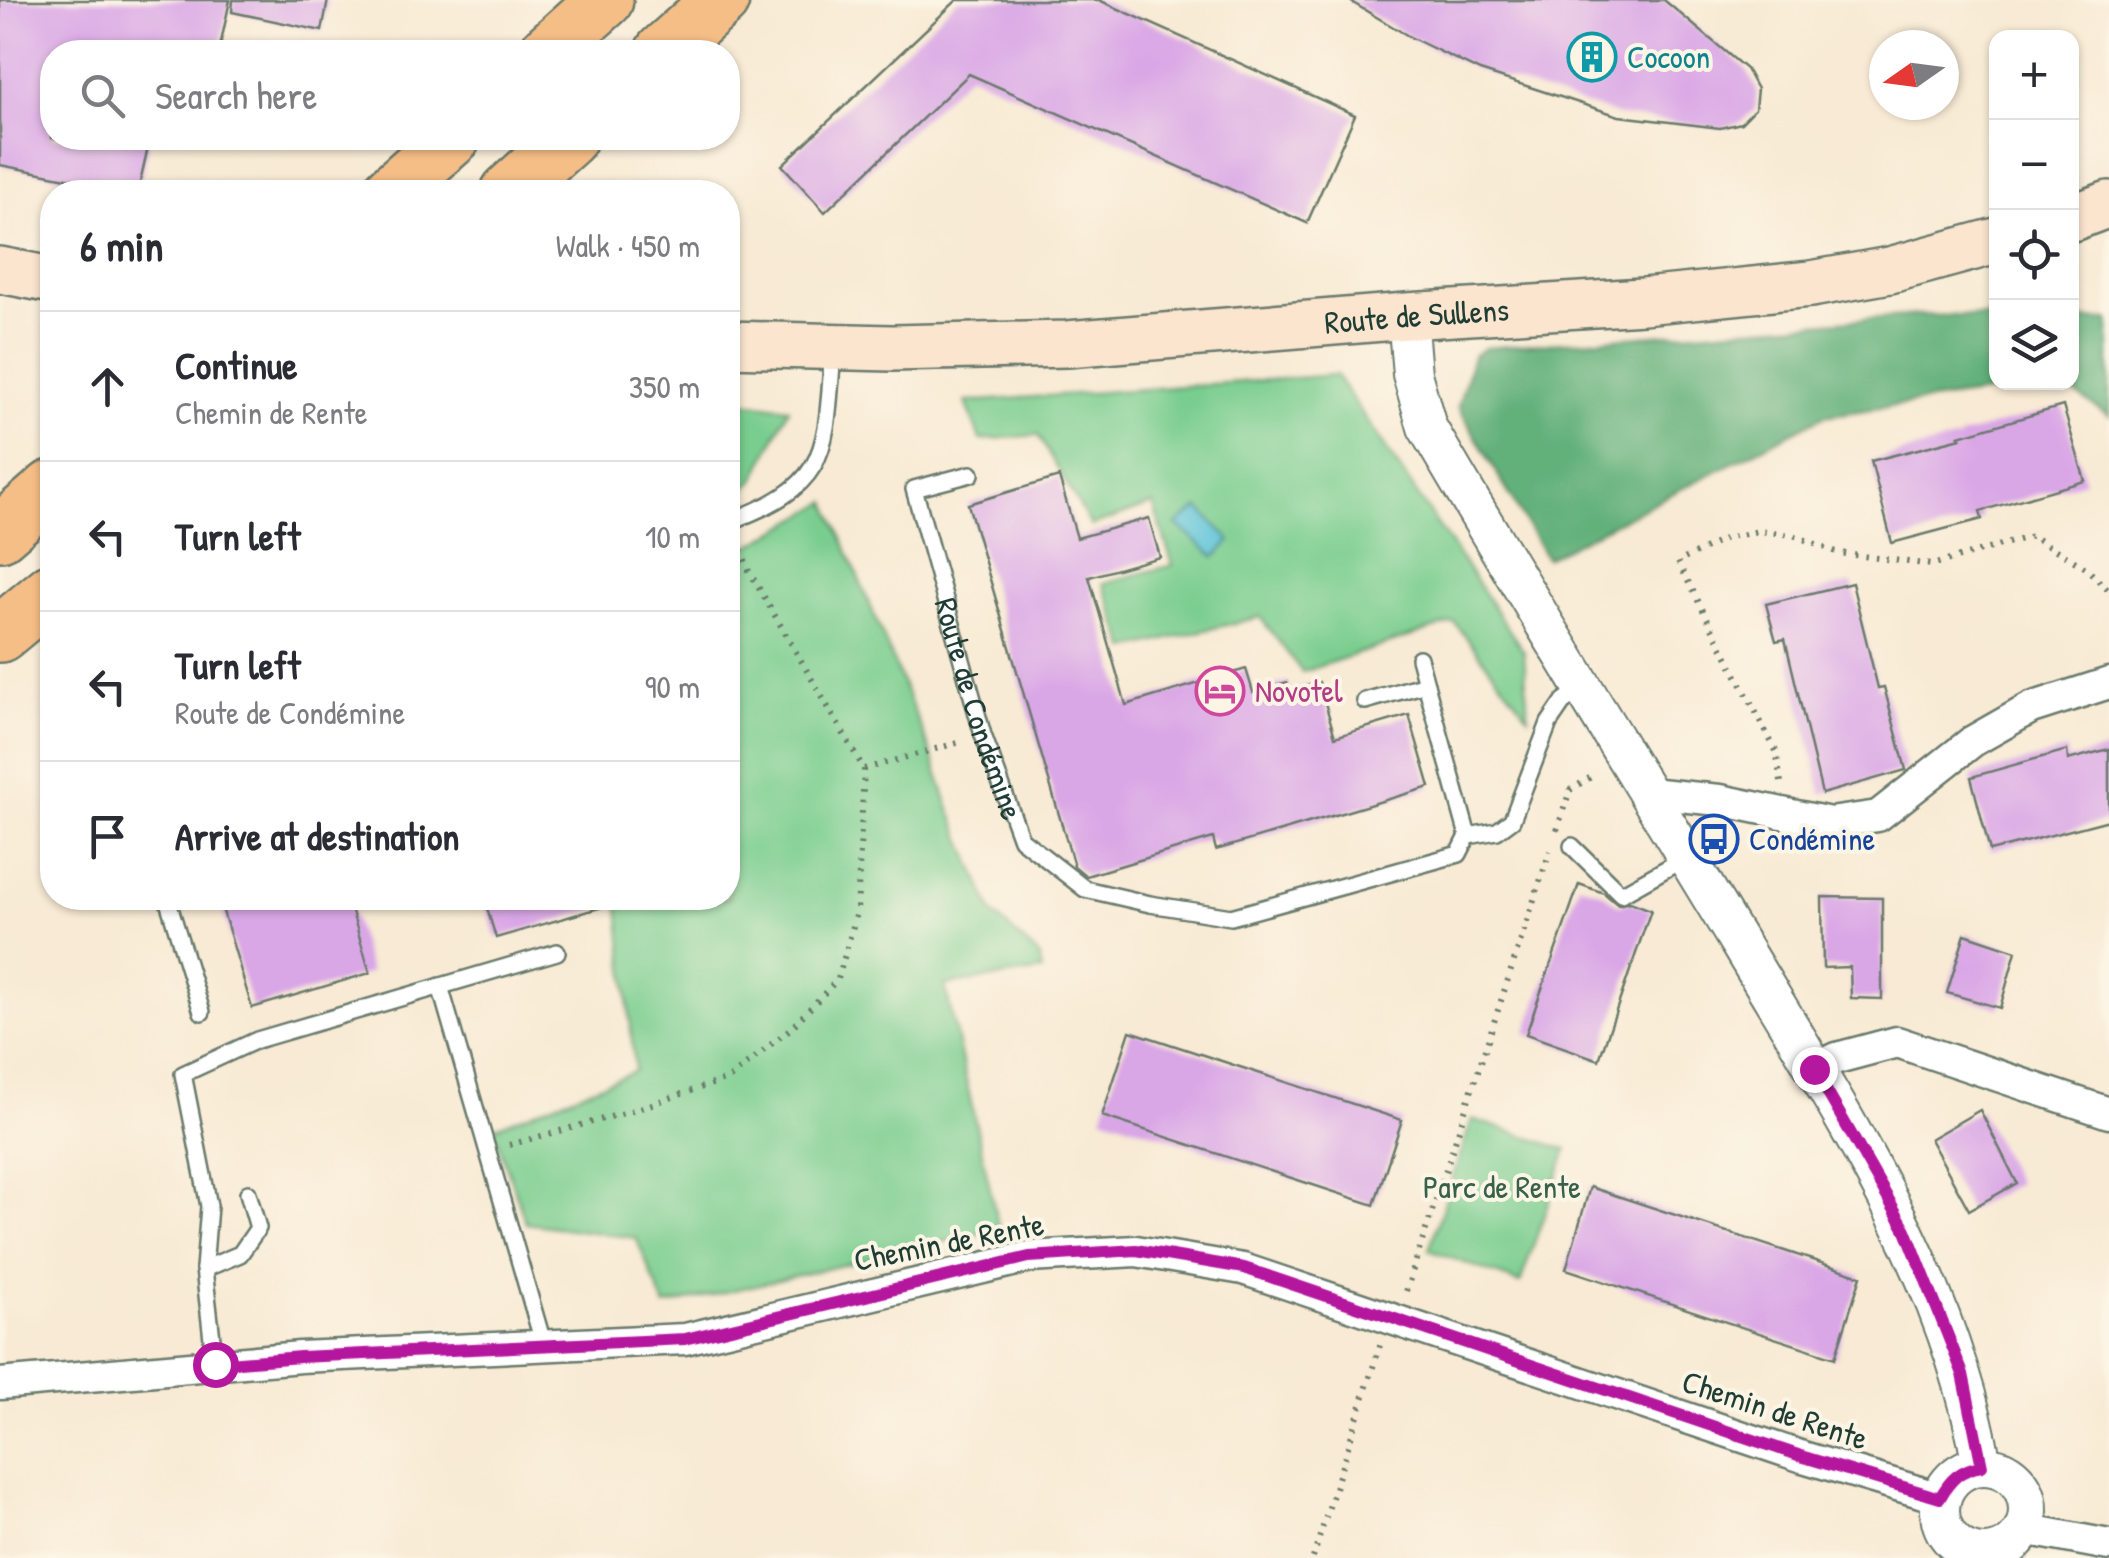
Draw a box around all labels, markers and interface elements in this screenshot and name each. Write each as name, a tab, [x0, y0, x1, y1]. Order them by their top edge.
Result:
north arrow	[1869, 30, 1959, 120]
map controls	[1989, 30, 2079, 390]
button: +	[1989, 30, 2079, 120]
building icon: Cocoon	[1566, 31, 1618, 83]
place label: Cocoon	[1627, 35, 1710, 78]
search box	[40, 40, 740, 150]
icon: search	[75, 68, 130, 123]
text: Search here	[155, 69, 317, 121]
button: −	[1989, 120, 2079, 210]
button: locate	[1989, 210, 2079, 300]
text: 6 min	[80, 217, 163, 274]
text: Walk · 450 m	[556, 224, 700, 267]
street label: Route de Sullens	[1323, 288, 1510, 344]
button: layers	[1989, 300, 2079, 390]
text: Continue	[175, 339, 297, 391]
icon: ahead	[80, 359, 135, 414]
text: 350 m	[629, 365, 700, 408]
text: Chemin de Rente	[175, 391, 368, 434]
icon: left	[80, 509, 135, 564]
text: Turn left	[175, 510, 300, 562]
text: 10 m	[645, 515, 700, 558]
street label: Route de Condémine	[925, 593, 1034, 826]
text: Turn left	[175, 639, 300, 691]
icon: left	[80, 659, 135, 714]
text: 90 m	[645, 665, 700, 708]
hotel icon: Novotel	[1194, 665, 1246, 717]
place label: Novotel	[1255, 669, 1343, 712]
text: Route de Condémine	[175, 691, 405, 734]
icon: arrive	[80, 809, 135, 864]
text: Arrive at destination	[175, 810, 459, 862]
bus stop icon: Condémine	[1688, 813, 1740, 865]
place label: Condémine	[1749, 817, 1876, 860]
route end	[1792, 1047, 1838, 1093]
park label: Parc de Rente	[1423, 1165, 1581, 1208]
street label: Chemin de Rente	[850, 1202, 1048, 1281]
route start	[193, 1342, 239, 1388]
street label: Chemin de Rente	[1677, 1359, 1874, 1460]

